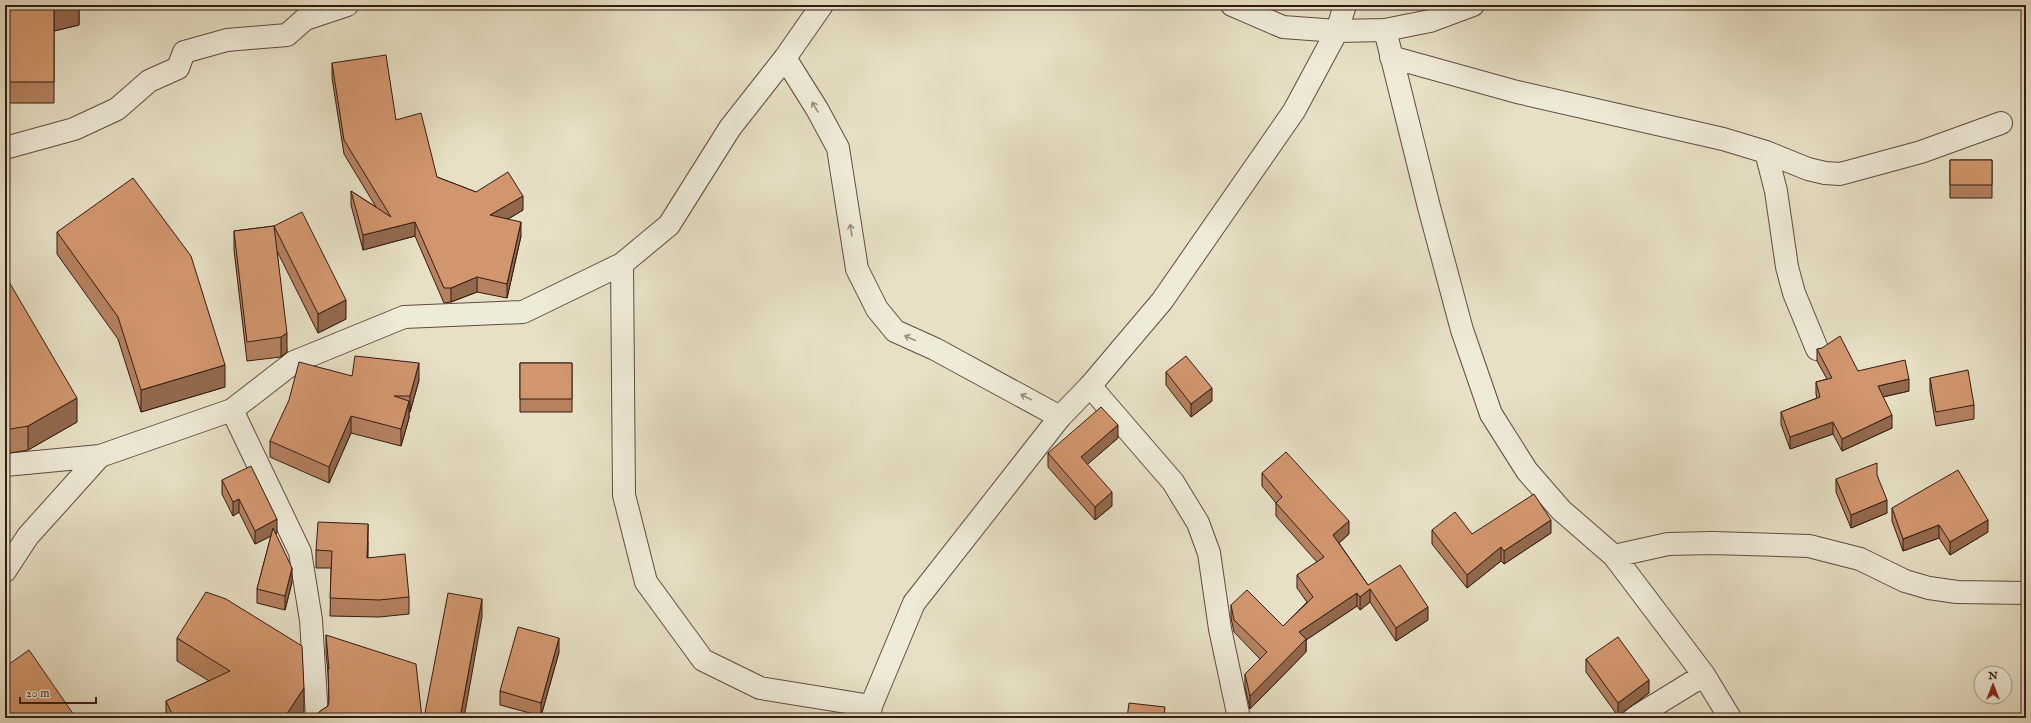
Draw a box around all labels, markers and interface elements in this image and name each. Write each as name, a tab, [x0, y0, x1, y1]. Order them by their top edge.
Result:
one-way arrow	[811, 101, 819, 113]
one-way arrow	[847, 224, 855, 237]
one-way arrow	[905, 334, 917, 341]
one-way arrow	[1020, 393, 1032, 400]
north arrow	[1973, 665, 2013, 705]
text: N	[1987, 669, 1998, 683]
scale bar	[20, 679, 96, 705]
text: 20 m	[26, 686, 49, 701]

